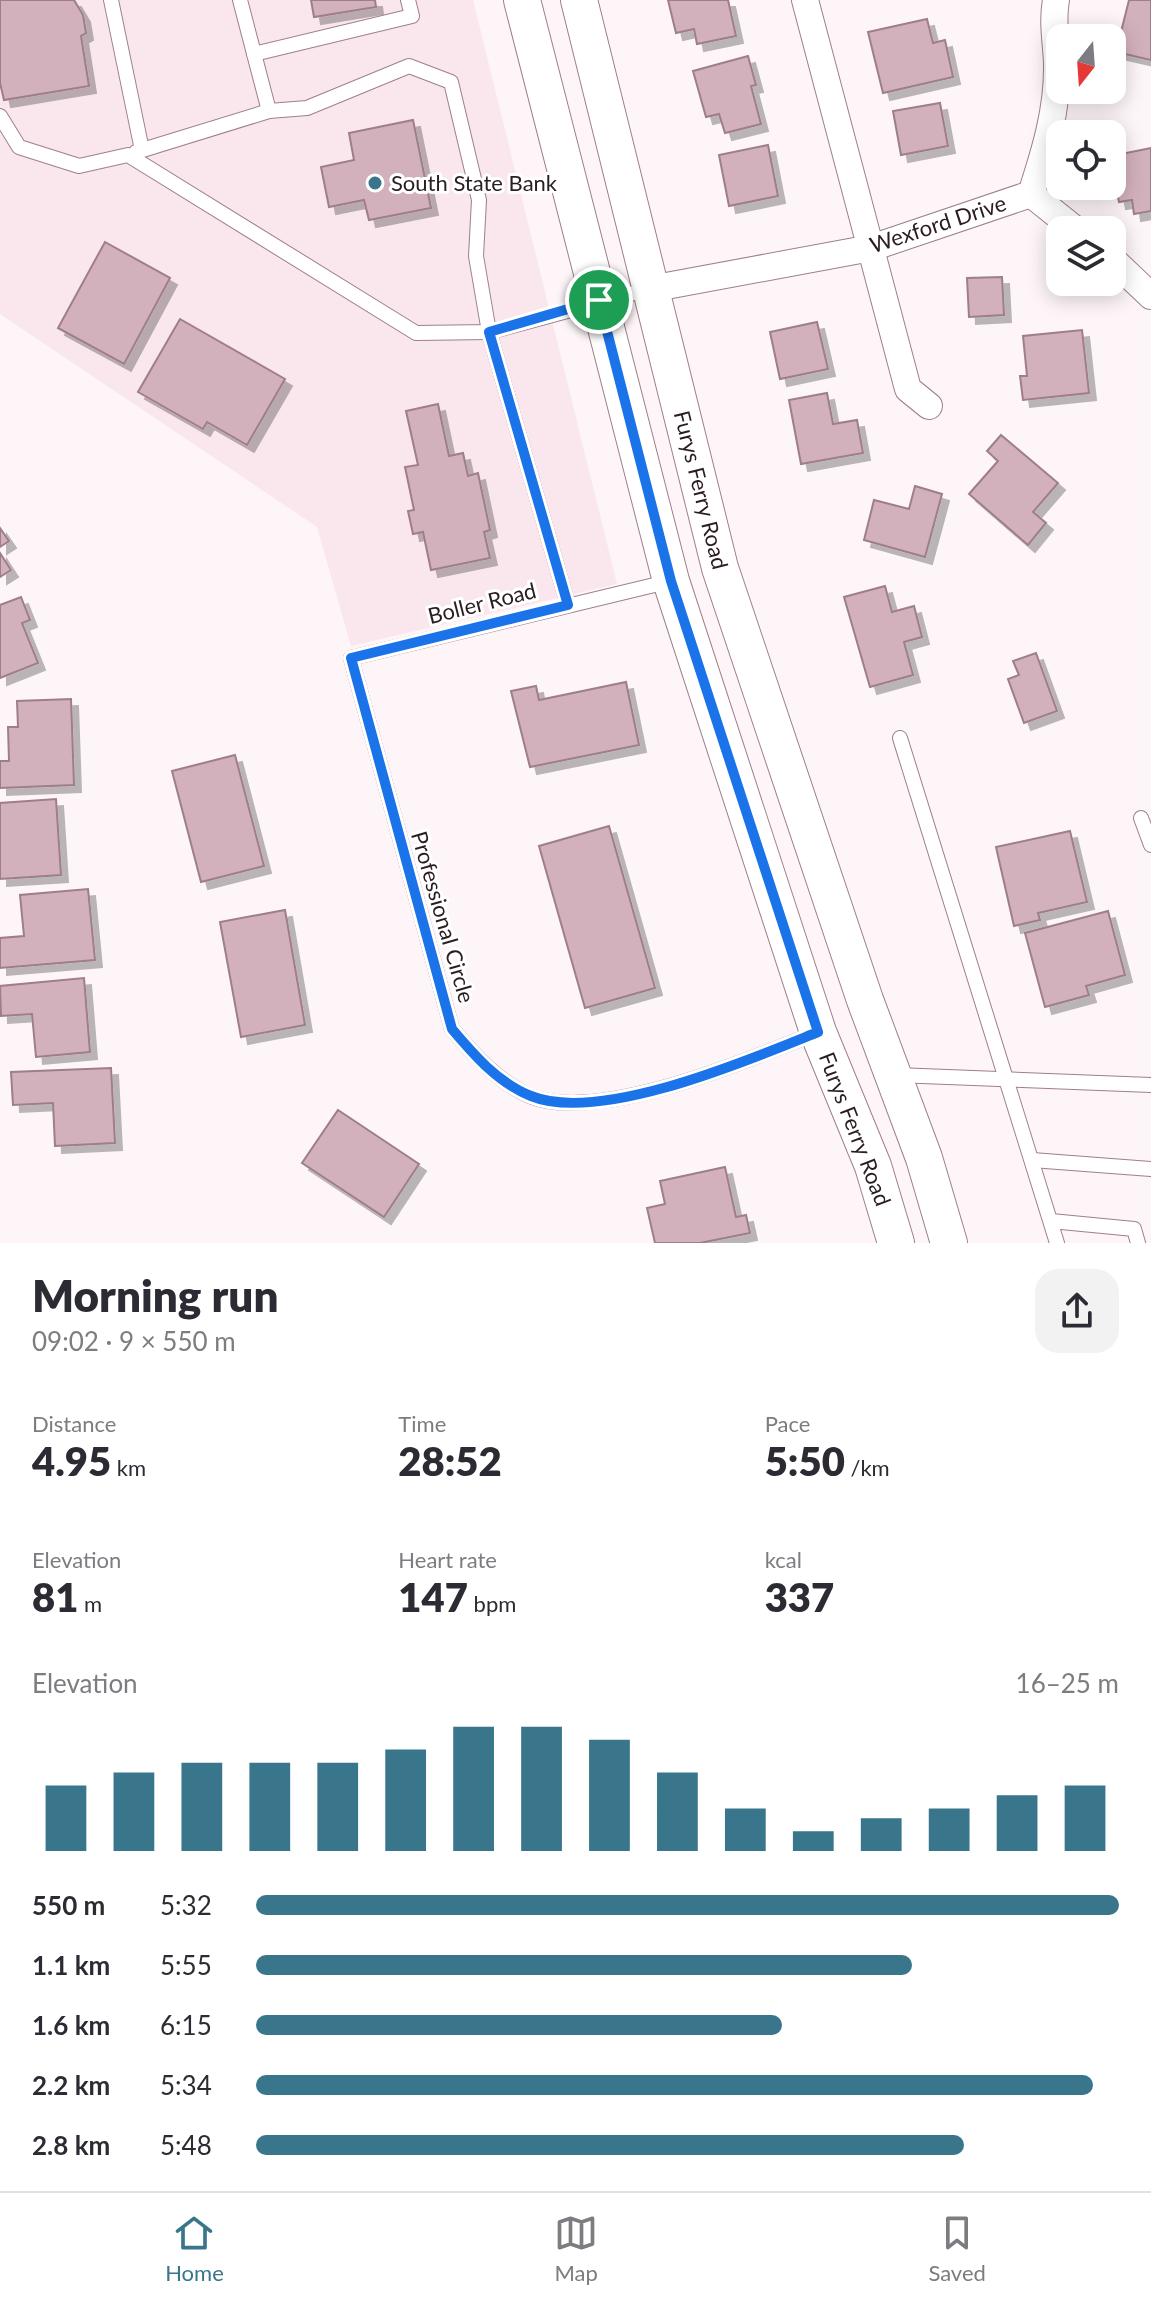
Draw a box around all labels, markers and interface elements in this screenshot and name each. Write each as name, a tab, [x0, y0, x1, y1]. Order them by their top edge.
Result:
north arrow	[1046, 24, 1126, 104]
map controls	[1046, 24, 1126, 296]
button: locate	[1046, 120, 1126, 200]
place label: South State Bank	[391, 169, 558, 196]
marker: South State Bank	[366, 174, 384, 192]
street label: Wexford Drive	[866, 189, 1009, 258]
button: layers	[1046, 216, 1126, 296]
pin	[565, 266, 633, 334]
icon: arrive	[577, 278, 621, 322]
street label: Furys Ferry Road	[669, 408, 734, 572]
street label: Boller Road	[425, 576, 539, 629]
street label: Professional Circle	[406, 828, 481, 1006]
street label: Furys Ferry Road	[814, 1048, 897, 1210]
text: Morning run	[32, 1269, 279, 1321]
button: share	[1035, 1269, 1119, 1353]
text: 09:02 · 9 × 550 m	[32, 1325, 236, 1357]
text: Distance	[32, 1410, 116, 1437]
text: Time	[398, 1410, 446, 1437]
text: Pace	[765, 1410, 810, 1437]
text: 4.95	[32, 1437, 111, 1485]
text: 28:52	[398, 1437, 502, 1485]
text: 5:50	[765, 1437, 845, 1485]
text: km	[111, 1454, 146, 1481]
text: /km	[845, 1454, 890, 1481]
text: Elevation	[32, 1546, 121, 1573]
text: Heart rate	[398, 1546, 497, 1573]
text: kcal	[765, 1546, 802, 1573]
text: 81	[32, 1573, 78, 1621]
text: 147	[398, 1573, 468, 1621]
text: 337	[765, 1573, 834, 1621]
text: m	[78, 1590, 102, 1617]
text: bpm	[468, 1590, 516, 1617]
text: Elevation	[32, 1667, 138, 1699]
text: 16–25 m	[1016, 1667, 1119, 1699]
text: 550 m	[32, 1889, 105, 1921]
text: 5:32	[160, 1889, 212, 1921]
text: 1.1 km	[32, 1949, 110, 1981]
text: 5:55	[160, 1949, 212, 1981]
text: 1.6 km	[32, 2009, 110, 2041]
text: 6:15	[160, 2009, 212, 2041]
text: 2.2 km	[32, 2069, 110, 2101]
text: 5:34	[160, 2069, 212, 2101]
text: 2.8 km	[32, 2129, 110, 2161]
text: 5:48	[160, 2129, 212, 2161]
tab: Home	[165, 2211, 224, 2286]
tab: Map	[554, 2211, 598, 2286]
tab: Saved	[928, 2211, 986, 2286]

